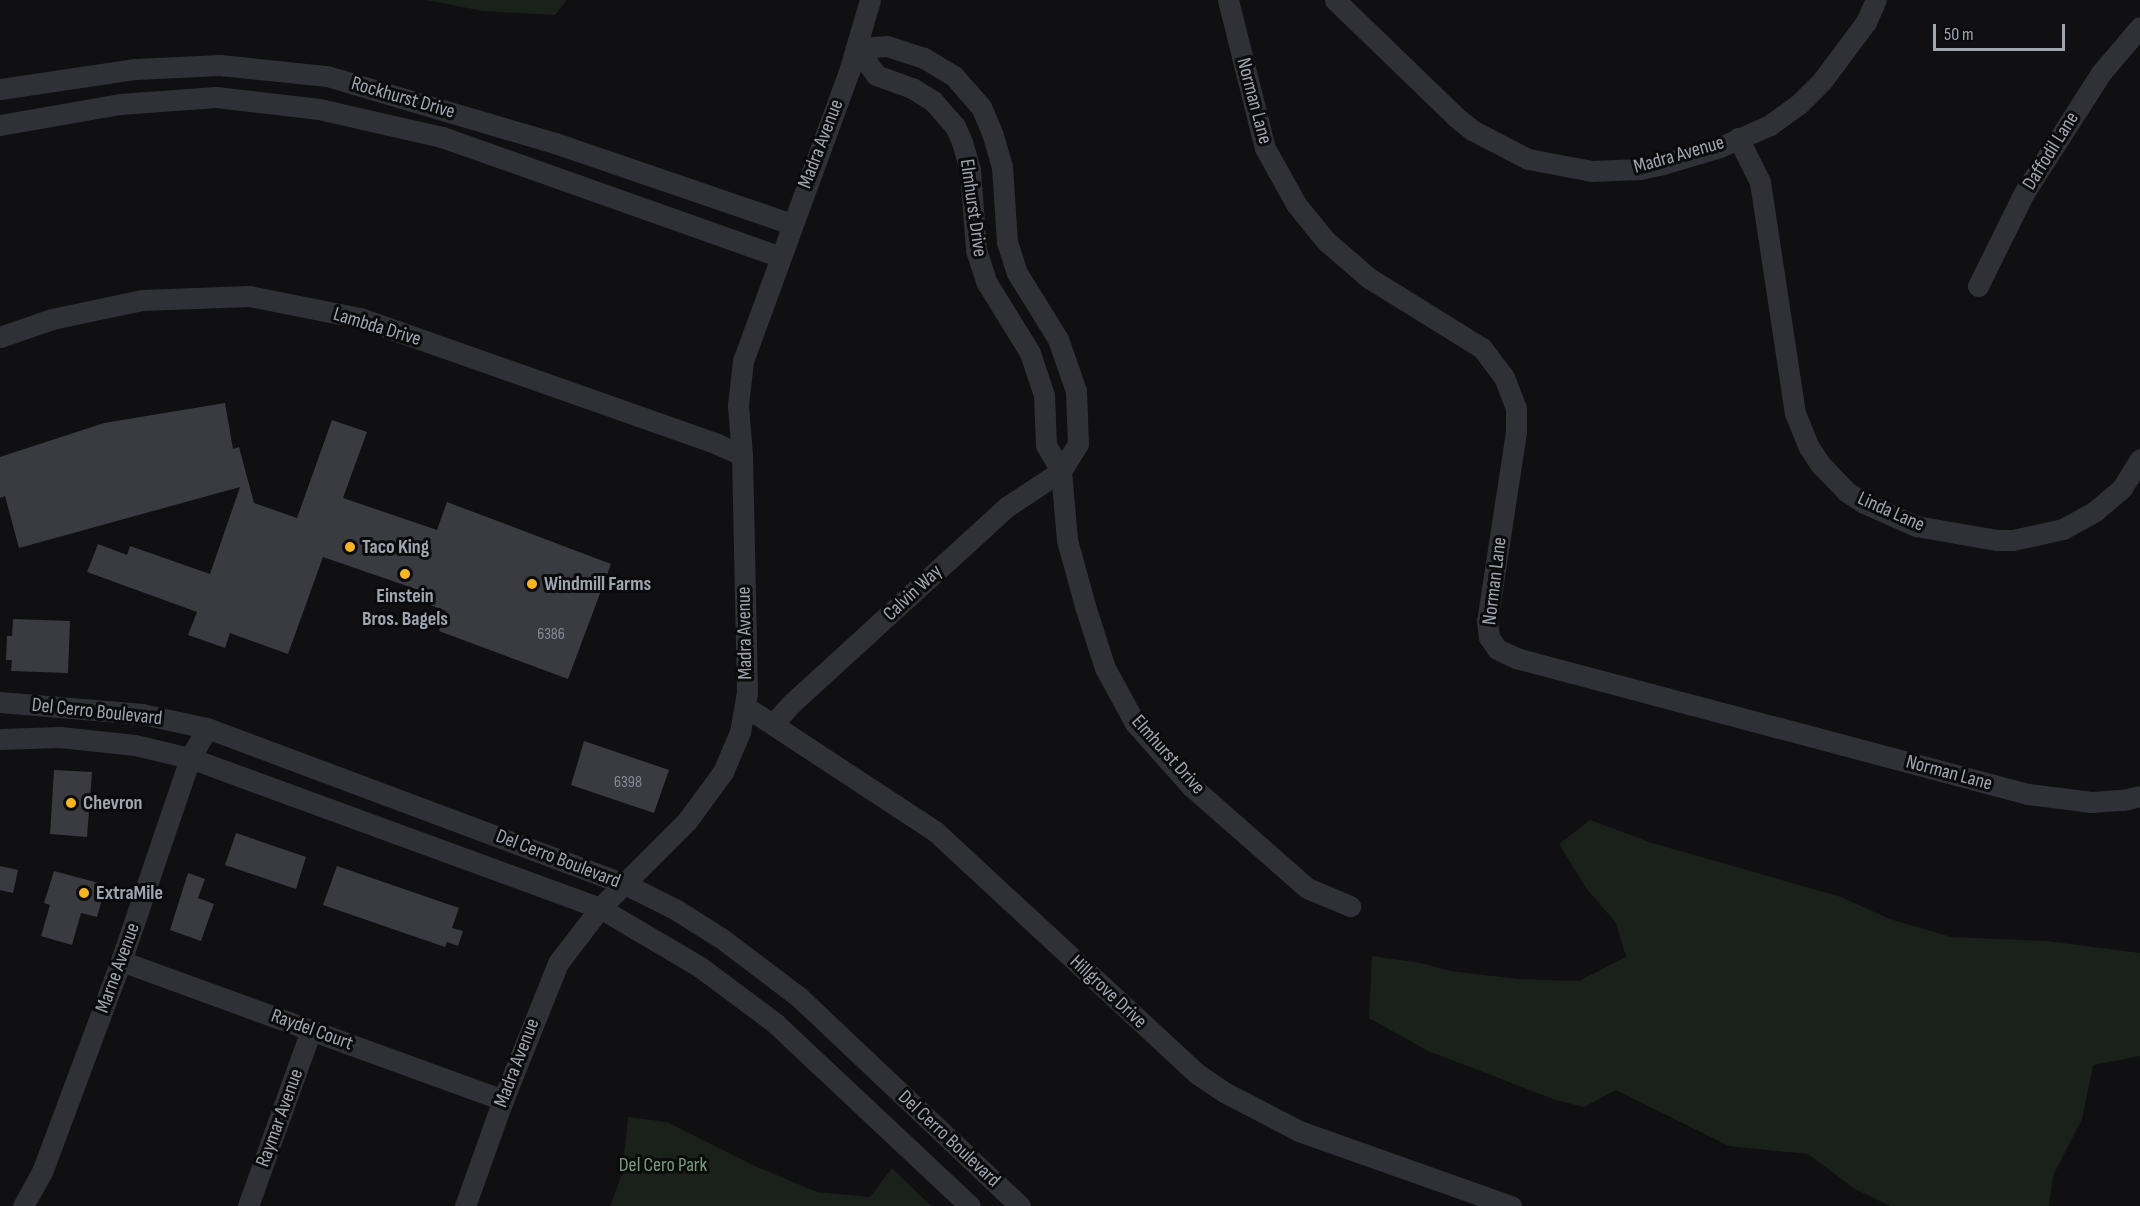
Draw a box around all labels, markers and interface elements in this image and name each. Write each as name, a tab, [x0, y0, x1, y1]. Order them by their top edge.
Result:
scale bar	[1936, 12, 2068, 50]
text: 50 m	[1944, 24, 1974, 45]
street label: Norman Lane	[1231, 55, 1277, 147]
street label: Rockhurst Drive	[348, 72, 458, 124]
street label: Madra Avenue	[793, 96, 849, 192]
street label: Daffodil Lane	[2018, 108, 2084, 194]
street label: Madra Avenue	[1631, 131, 1727, 179]
street label: Elmhurst Drive	[954, 158, 992, 258]
street label: Lambda Drive	[330, 302, 424, 352]
street label: Linda Lane	[1854, 487, 1928, 537]
place label: Taco King	[362, 535, 429, 559]
street label: Norman Lane	[1478, 536, 1512, 626]
marker: Taco King	[343, 540, 357, 554]
street label: Calvin Way	[879, 560, 947, 626]
marker: Einstein Bros. Bagels	[398, 567, 412, 581]
place label: Windmill Farms	[544, 572, 651, 596]
marker: Windmill Farms	[525, 577, 539, 591]
place label: Einstein Bros. Bagels	[362, 584, 448, 631]
street label: Madra Avenue	[732, 586, 758, 680]
house number: 6386	[537, 625, 565, 645]
street label: Del Cerro Boulevard	[31, 693, 163, 731]
street label: Elmhurst Drive	[1126, 710, 1210, 800]
street label: Norman Lane	[1903, 750, 1995, 796]
house number: 6398	[614, 773, 642, 793]
place label: Chevron	[83, 791, 143, 815]
marker: Chevron	[64, 796, 78, 810]
street label: Del Cerro Boulevard	[493, 824, 623, 894]
place label: ExtraMile	[96, 881, 163, 905]
marker: ExtraMile	[77, 886, 91, 900]
street label: Marne Avenue	[91, 920, 145, 1016]
street label: Hillgrove Drive	[1064, 950, 1152, 1034]
street label: Raydel Court	[268, 1004, 356, 1056]
street label: Madra Avenue	[489, 1015, 545, 1111]
street label: Raymar Avenue	[251, 1066, 309, 1170]
street label: Del Cerro Boulevard	[893, 1086, 1005, 1192]
park label: Del Cero Park	[619, 1153, 707, 1177]

